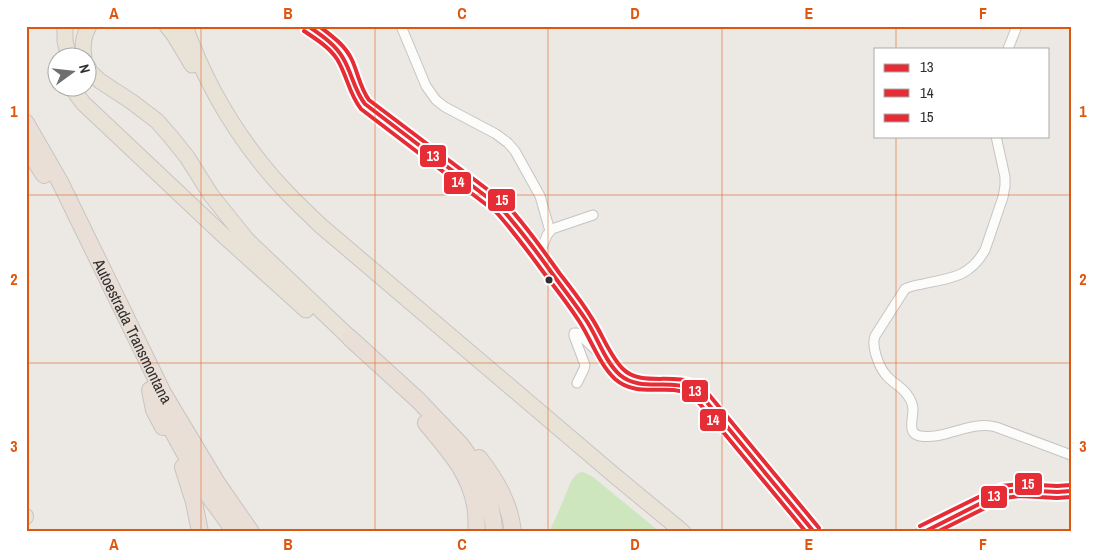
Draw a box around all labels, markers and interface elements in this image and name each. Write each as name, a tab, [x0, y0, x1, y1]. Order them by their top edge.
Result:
text: A	[109, 2, 119, 24]
text: B	[283, 2, 293, 24]
text: C	[457, 2, 467, 24]
text: D	[630, 2, 640, 24]
text: E	[805, 2, 814, 24]
text: F	[979, 2, 987, 24]
north arrow	[48, 48, 98, 98]
legend	[874, 48, 1050, 138]
text: 13	[920, 56, 934, 77]
text: N	[75, 62, 94, 75]
text: 14	[920, 82, 934, 103]
text: 1	[10, 100, 18, 122]
text: 1	[1079, 100, 1087, 122]
text: 15	[920, 106, 934, 127]
line badge: 13	[419, 144, 447, 168]
text: 13	[427, 147, 439, 165]
line badge: 14	[443, 171, 472, 195]
text: 14	[452, 173, 465, 191]
line badge: 15	[487, 188, 516, 212]
text: 15	[496, 191, 509, 209]
street label: Autoestrada Transmontana	[88, 254, 178, 408]
text: 2	[10, 268, 18, 290]
text: 2	[1079, 268, 1087, 290]
unlabelled marker	[544, 275, 554, 285]
line badge: 13	[681, 379, 709, 403]
text: 13	[689, 382, 701, 400]
line badge: 14	[699, 408, 727, 432]
text: 14	[707, 411, 720, 429]
text: 3	[10, 435, 18, 457]
text: 3	[1079, 435, 1087, 457]
line badge: 15	[1014, 472, 1043, 496]
text: 15	[1022, 475, 1035, 493]
line badge: 13	[980, 485, 1008, 509]
text: 13	[988, 487, 1000, 505]
text: A	[109, 533, 119, 555]
text: B	[283, 533, 293, 555]
text: C	[457, 533, 467, 555]
text: D	[630, 533, 640, 555]
text: E	[805, 533, 814, 555]
text: F	[979, 533, 987, 555]

